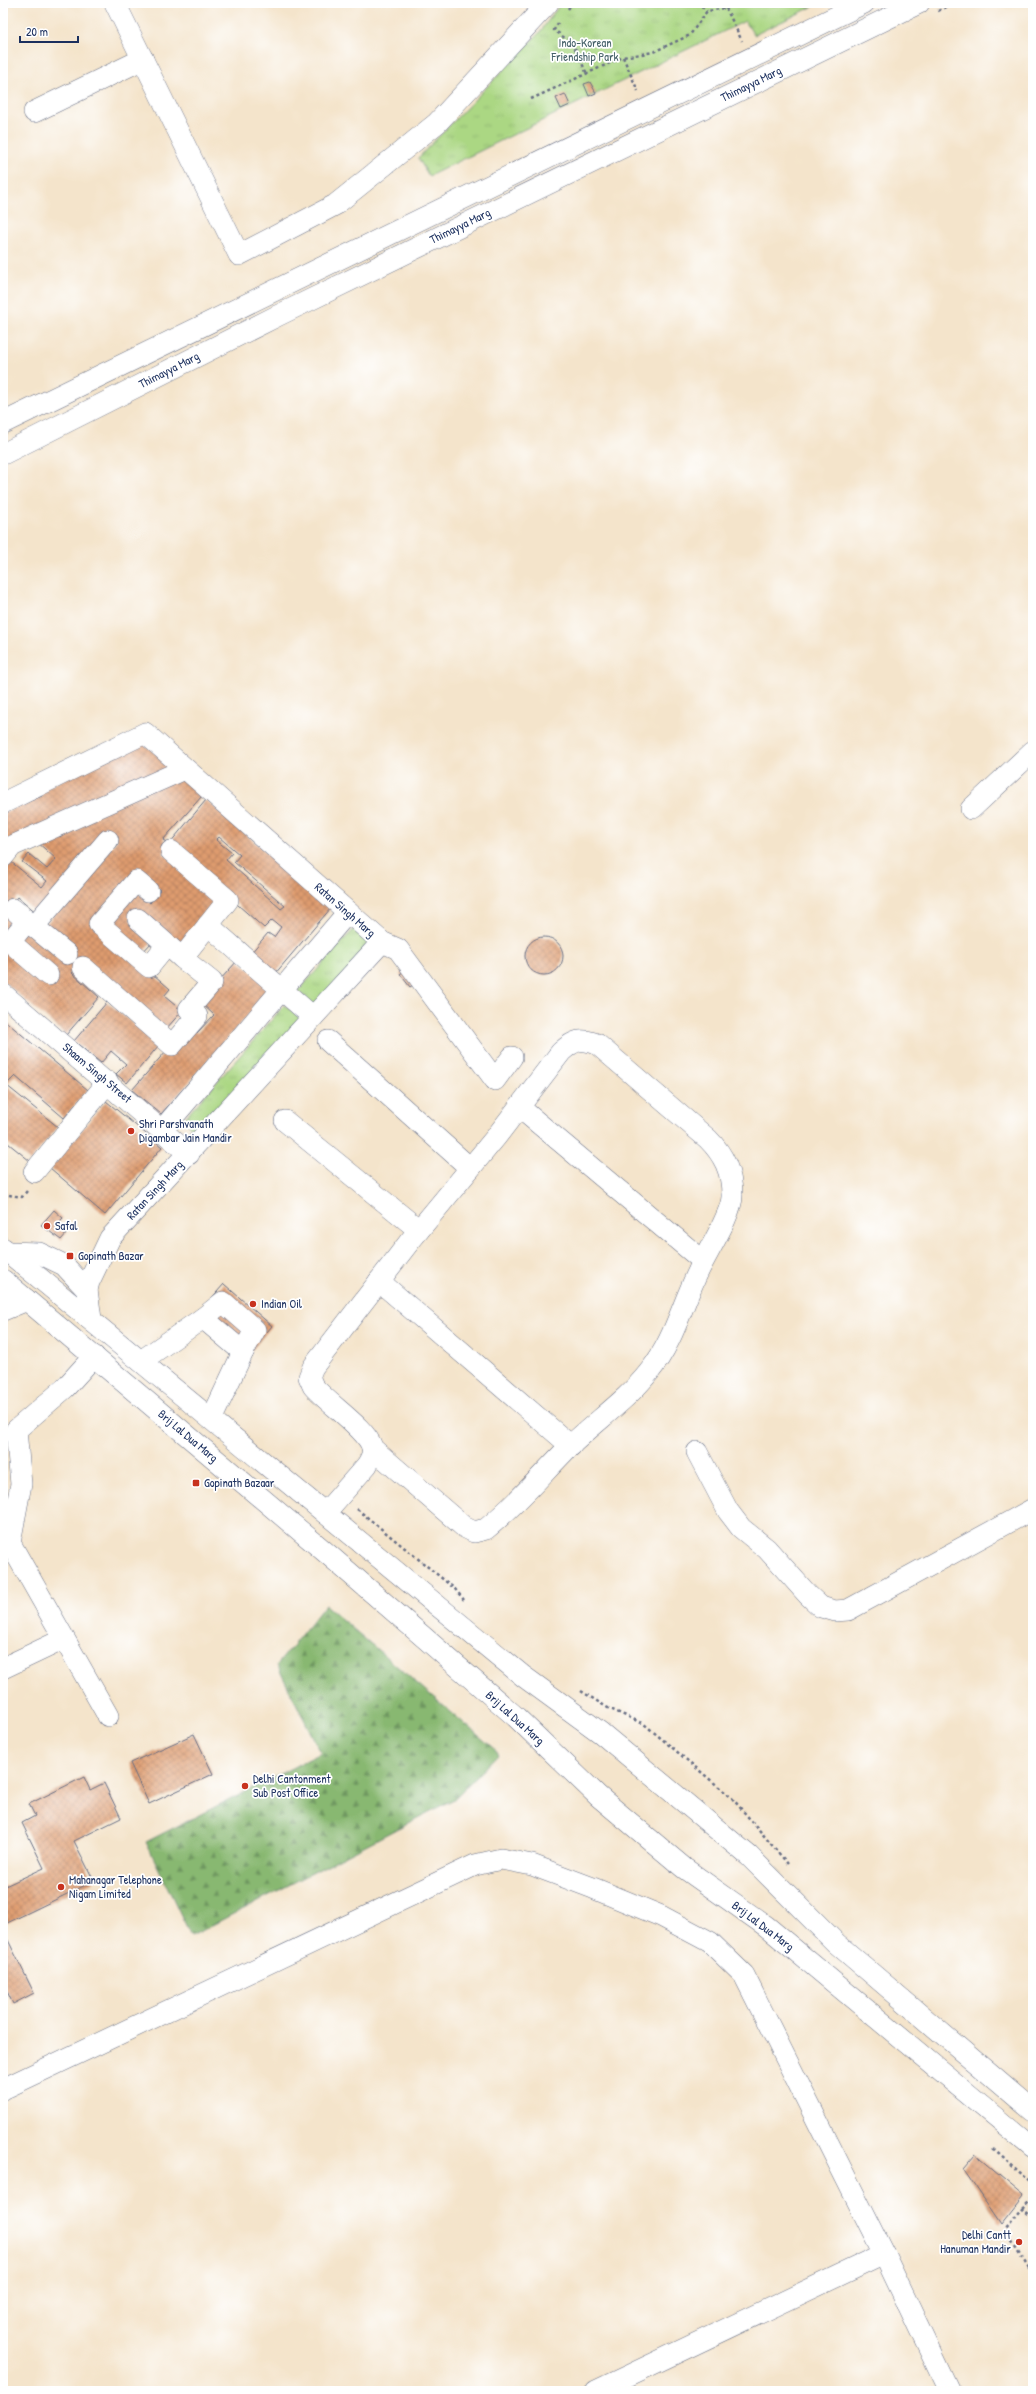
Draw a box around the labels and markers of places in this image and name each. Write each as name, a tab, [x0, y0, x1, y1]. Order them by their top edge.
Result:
place label: Shri Parshvanath Digambar Jain Mandir	[139, 1115, 232, 1146]
marker: Shri Parshvanath Digambar Jain Mandir	[126, 1126, 136, 1136]
place label: Safal	[55, 1217, 78, 1234]
marker: Safal	[42, 1221, 52, 1231]
place label: Gopinath Bazar	[78, 1247, 144, 1264]
marker: Gopinath Bazar	[65, 1251, 75, 1261]
place label: Indian Oil	[261, 1295, 303, 1312]
marker: Indian Oil	[248, 1299, 258, 1309]
place label: Gopinath Bazaar	[204, 1474, 275, 1491]
marker: Gopinath Bazaar	[191, 1478, 201, 1488]
place label: Delhi Cantonment Sub Post Office	[253, 1770, 332, 1801]
marker: Delhi Cantonment Sub Post Office	[240, 1781, 250, 1791]
place label: Mahanagar Telephone Nigam Limited	[69, 1871, 162, 1902]
marker: Mahanagar Telephone Nigam Limited	[56, 1882, 66, 1892]
place label: Delhi Cantt Hanuman Mandir	[940, 2226, 1012, 2257]
marker: Delhi Cantt Hanuman Mandir	[1014, 2237, 1024, 2247]

